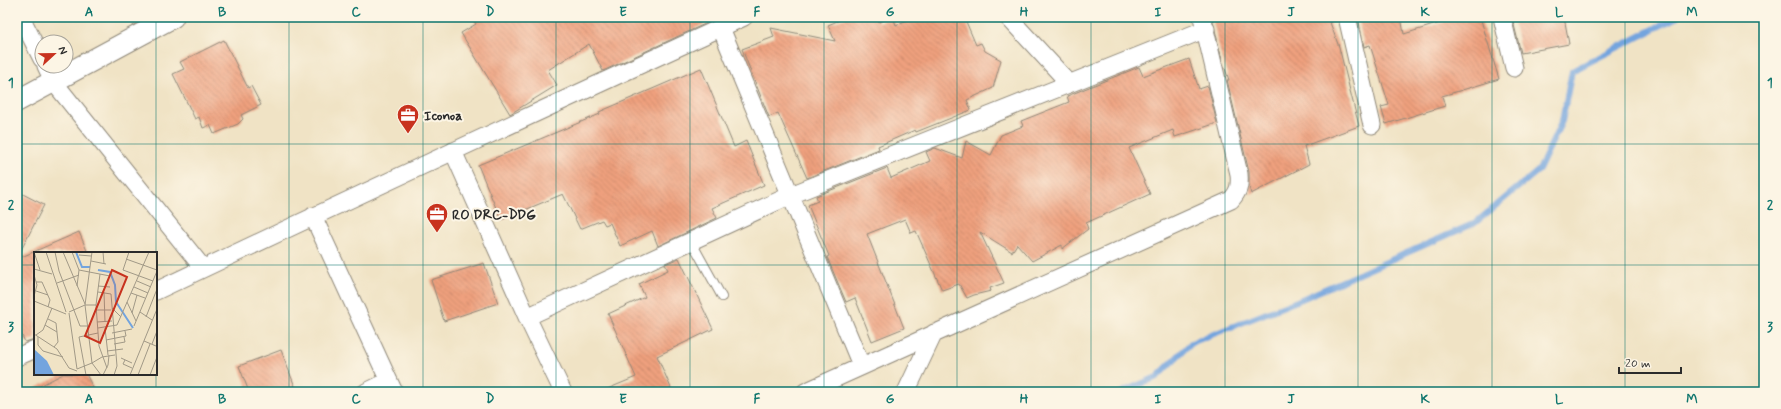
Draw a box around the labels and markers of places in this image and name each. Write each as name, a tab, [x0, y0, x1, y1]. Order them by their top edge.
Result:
office icon: Iconoa	[395, 102, 421, 135]
place label: Iconoa	[424, 107, 462, 125]
office icon: RO DRC-DDG	[424, 201, 450, 234]
place label: RO DRC-DDG	[452, 206, 536, 224]

